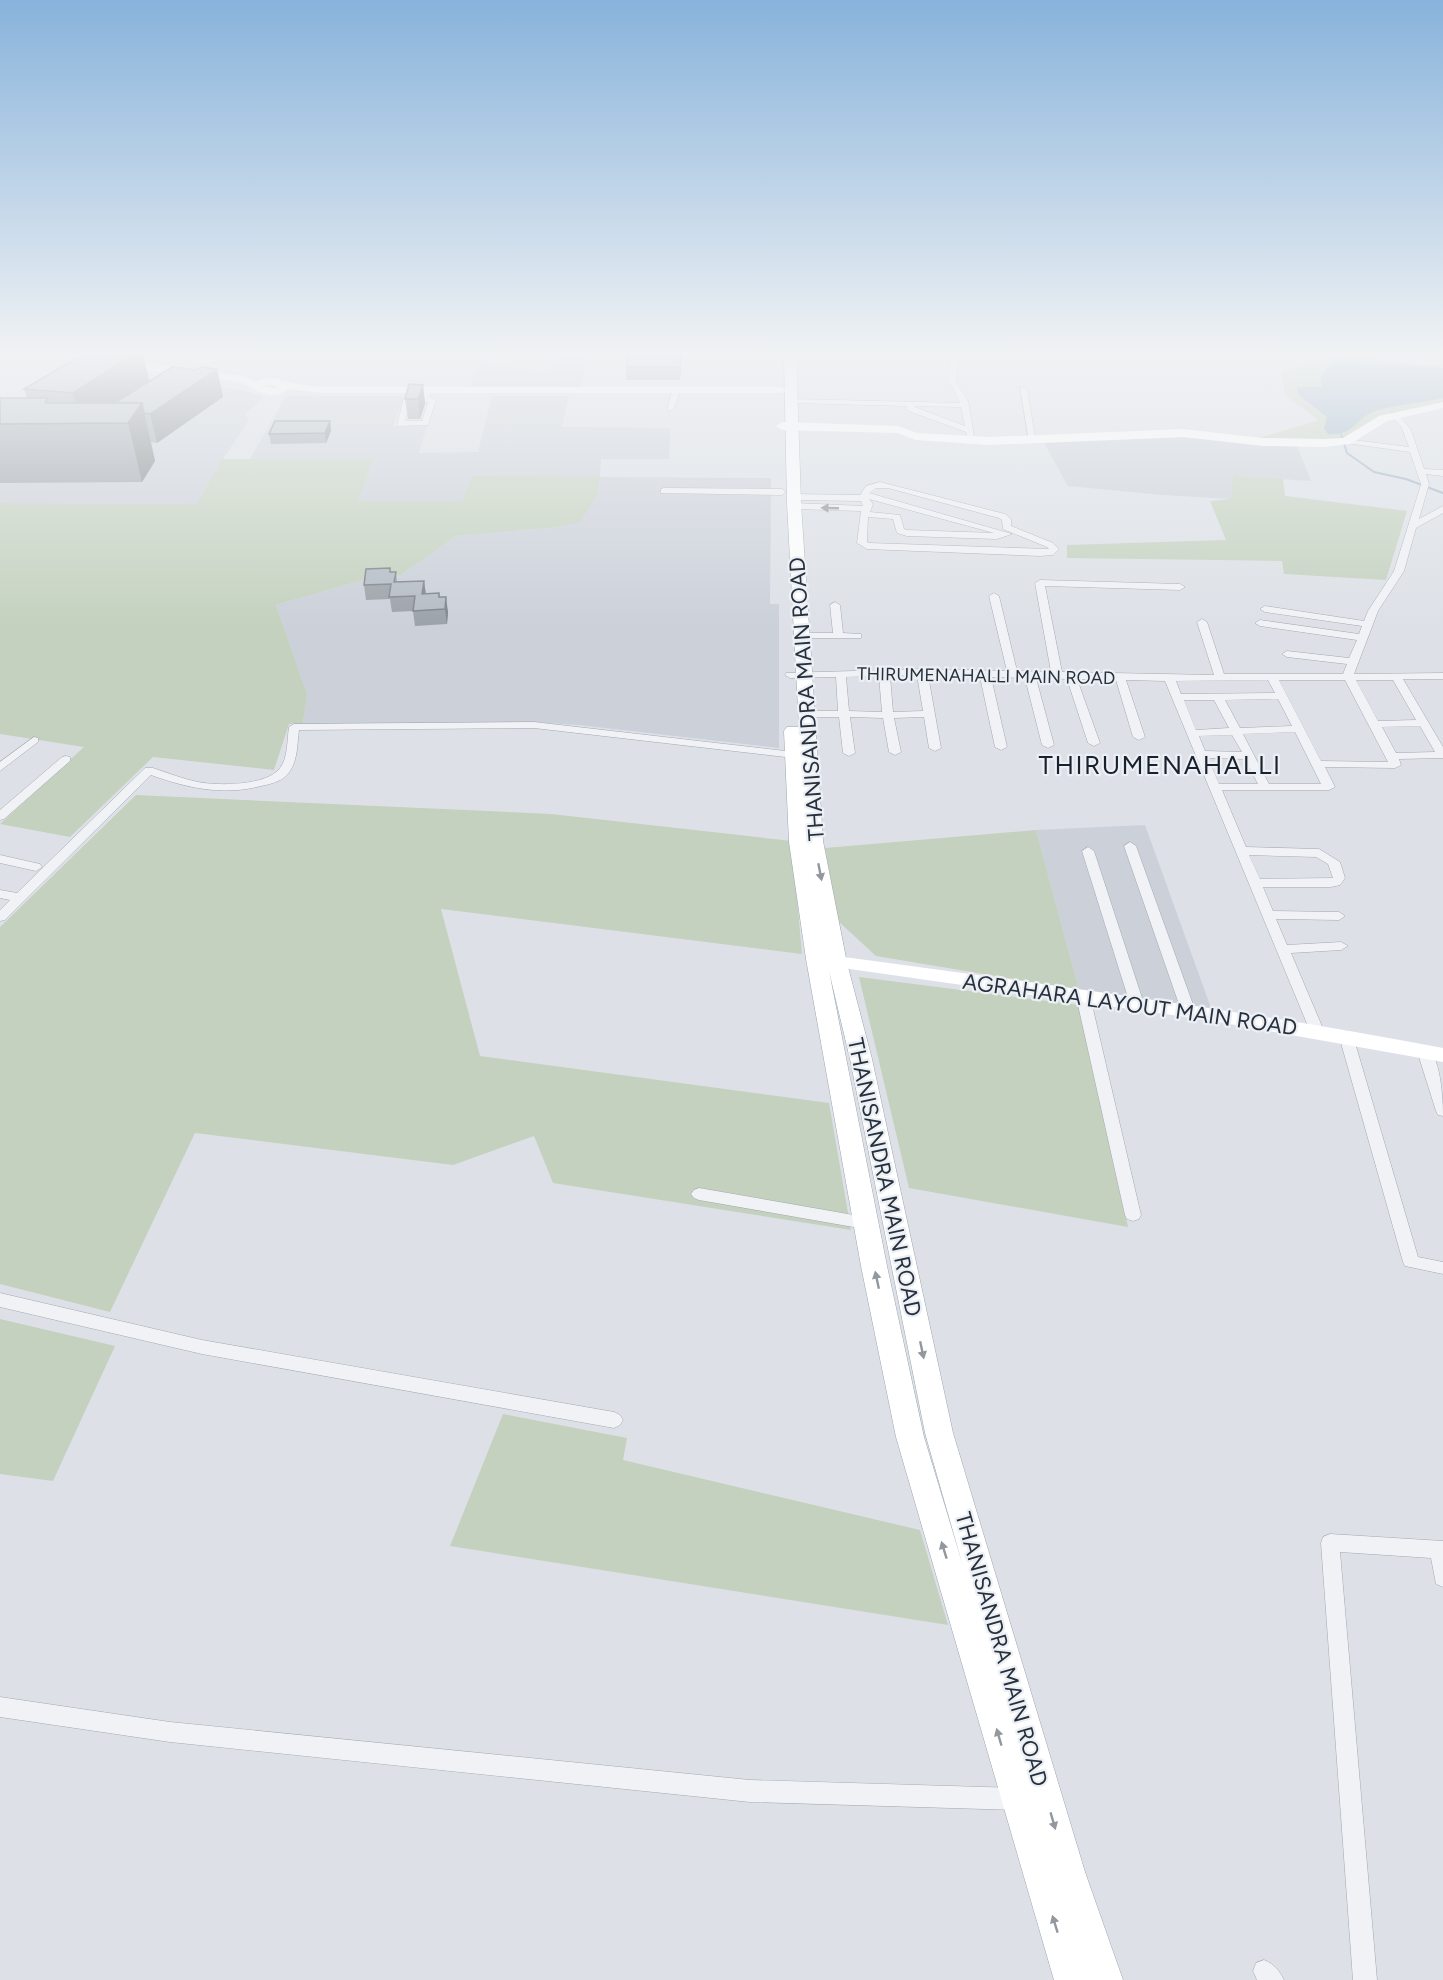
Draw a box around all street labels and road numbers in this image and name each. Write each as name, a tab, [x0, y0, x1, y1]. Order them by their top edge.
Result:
street label: THANISANDRA MAIN ROAD	[783, 556, 830, 842]
street label: THIRUMENAHALLI MAIN ROAD	[857, 663, 1115, 689]
street label: AGRAHARA LAYOUT MAIN ROAD	[961, 968, 1299, 1041]
street label: THANISANDRA MAIN ROAD	[842, 1035, 927, 1319]
street label: THANISANDRA MAIN ROAD	[949, 1509, 1054, 1789]

